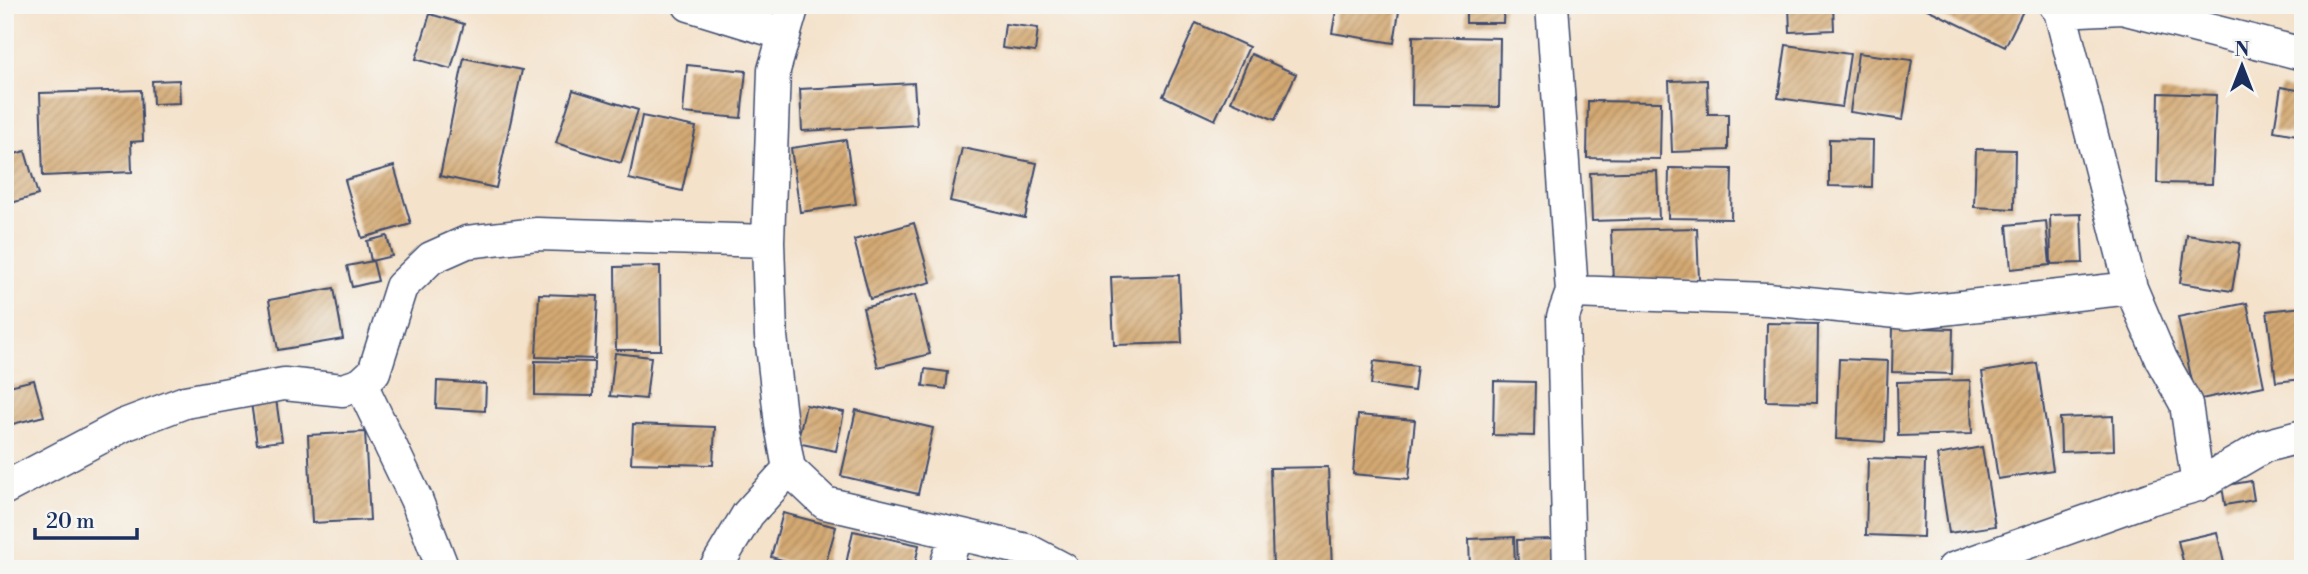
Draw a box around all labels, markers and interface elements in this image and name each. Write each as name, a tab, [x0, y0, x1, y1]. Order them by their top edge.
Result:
north arrow	[2206, 32, 2276, 102]
text: N	[2234, 38, 2250, 62]
scale bar	[35, 497, 136, 541]
text: 20 m	[46, 509, 95, 535]

